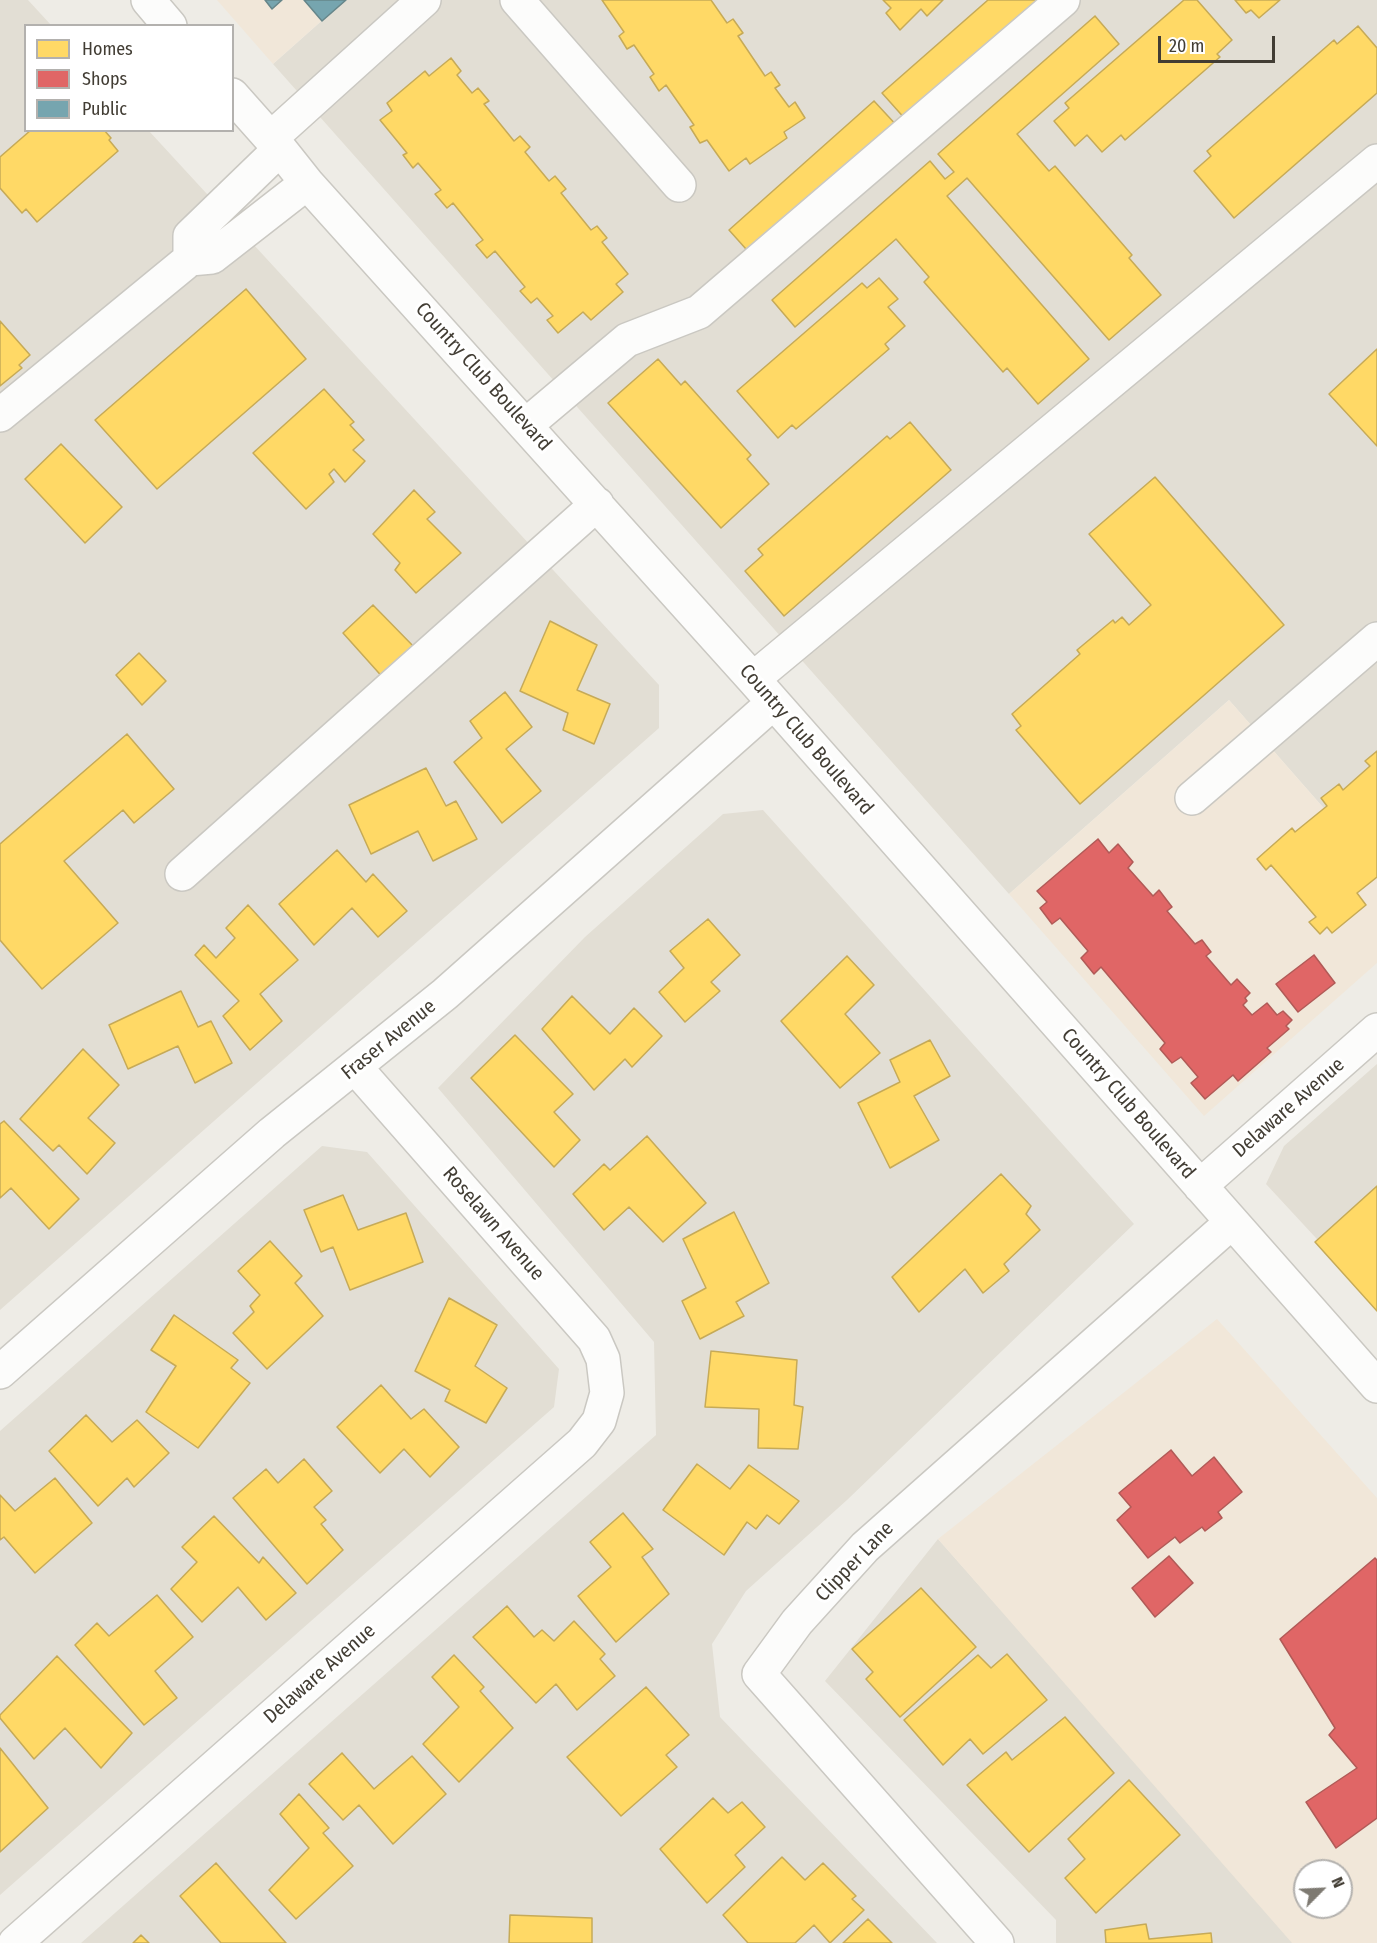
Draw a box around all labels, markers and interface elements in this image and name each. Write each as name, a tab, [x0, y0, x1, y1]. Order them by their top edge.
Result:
legend	[24, 24, 234, 132]
scale bar	[1161, 24, 1278, 62]
text: 20 m	[1169, 35, 1204, 57]
text: Homes	[82, 38, 133, 60]
text: Shops	[82, 68, 127, 90]
text: Public	[82, 98, 127, 120]
street label: Country Club Boulevard	[410, 298, 556, 456]
street label: Country Club Boulevard	[734, 660, 878, 820]
street label: Fraser Avenue	[337, 995, 441, 1085]
street label: Country Club Boulevard	[1056, 1024, 1200, 1184]
street label: Delaware Avenue	[1228, 1053, 1350, 1163]
street label: Roselawn Avenue	[437, 1162, 549, 1286]
street label: Clipper Lane	[811, 1517, 899, 1607]
street label: Delaware Avenue	[259, 1619, 381, 1729]
north arrow	[1293, 1859, 1353, 1919]
text: N	[1327, 1874, 1349, 1891]

